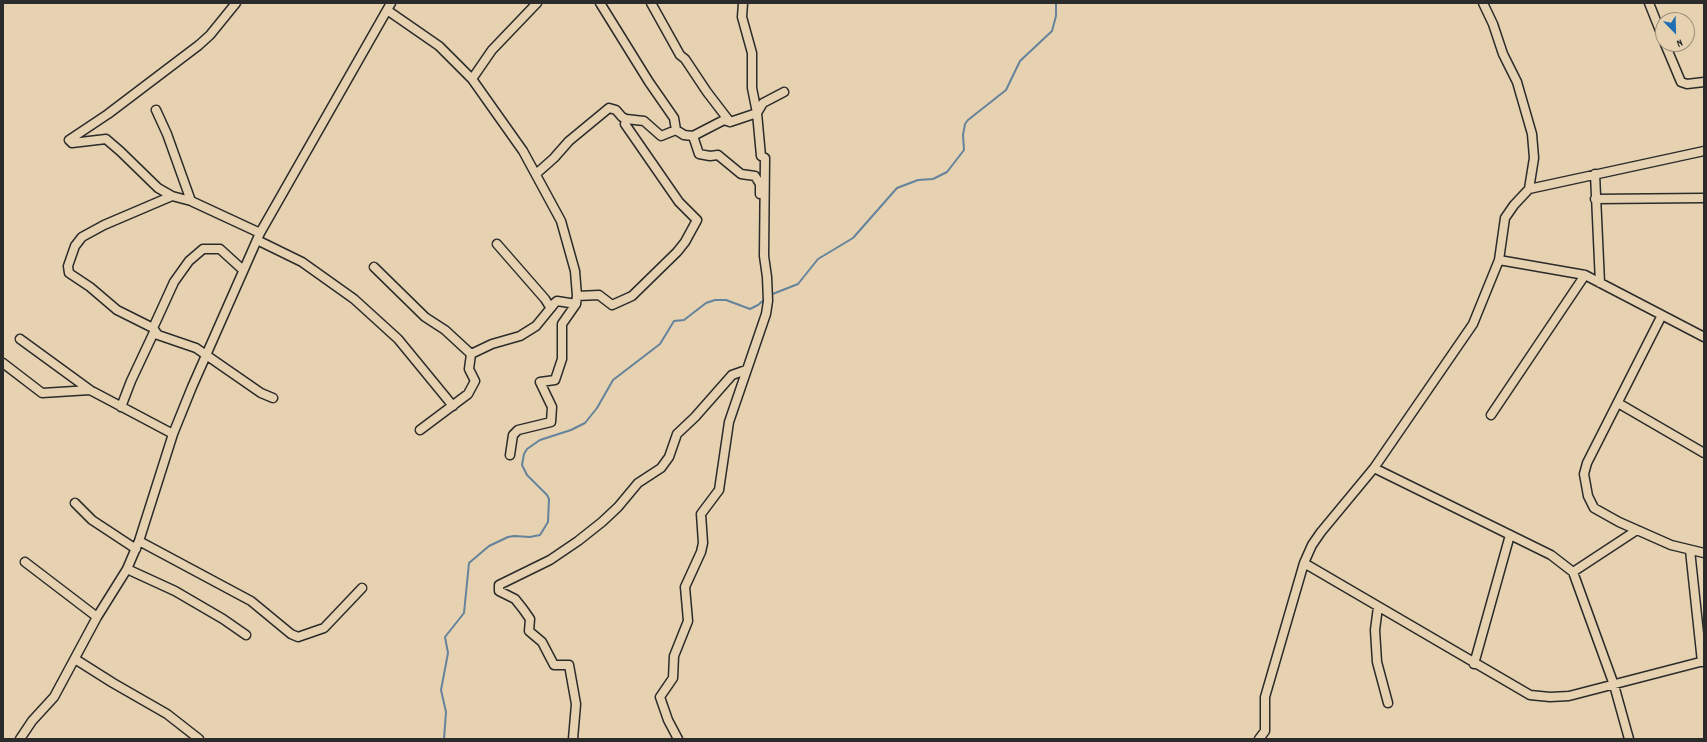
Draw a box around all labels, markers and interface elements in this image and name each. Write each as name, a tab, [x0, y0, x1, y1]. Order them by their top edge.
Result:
north arrow	[1655, 12, 1695, 52]
text: N	[1674, 34, 1685, 51]

